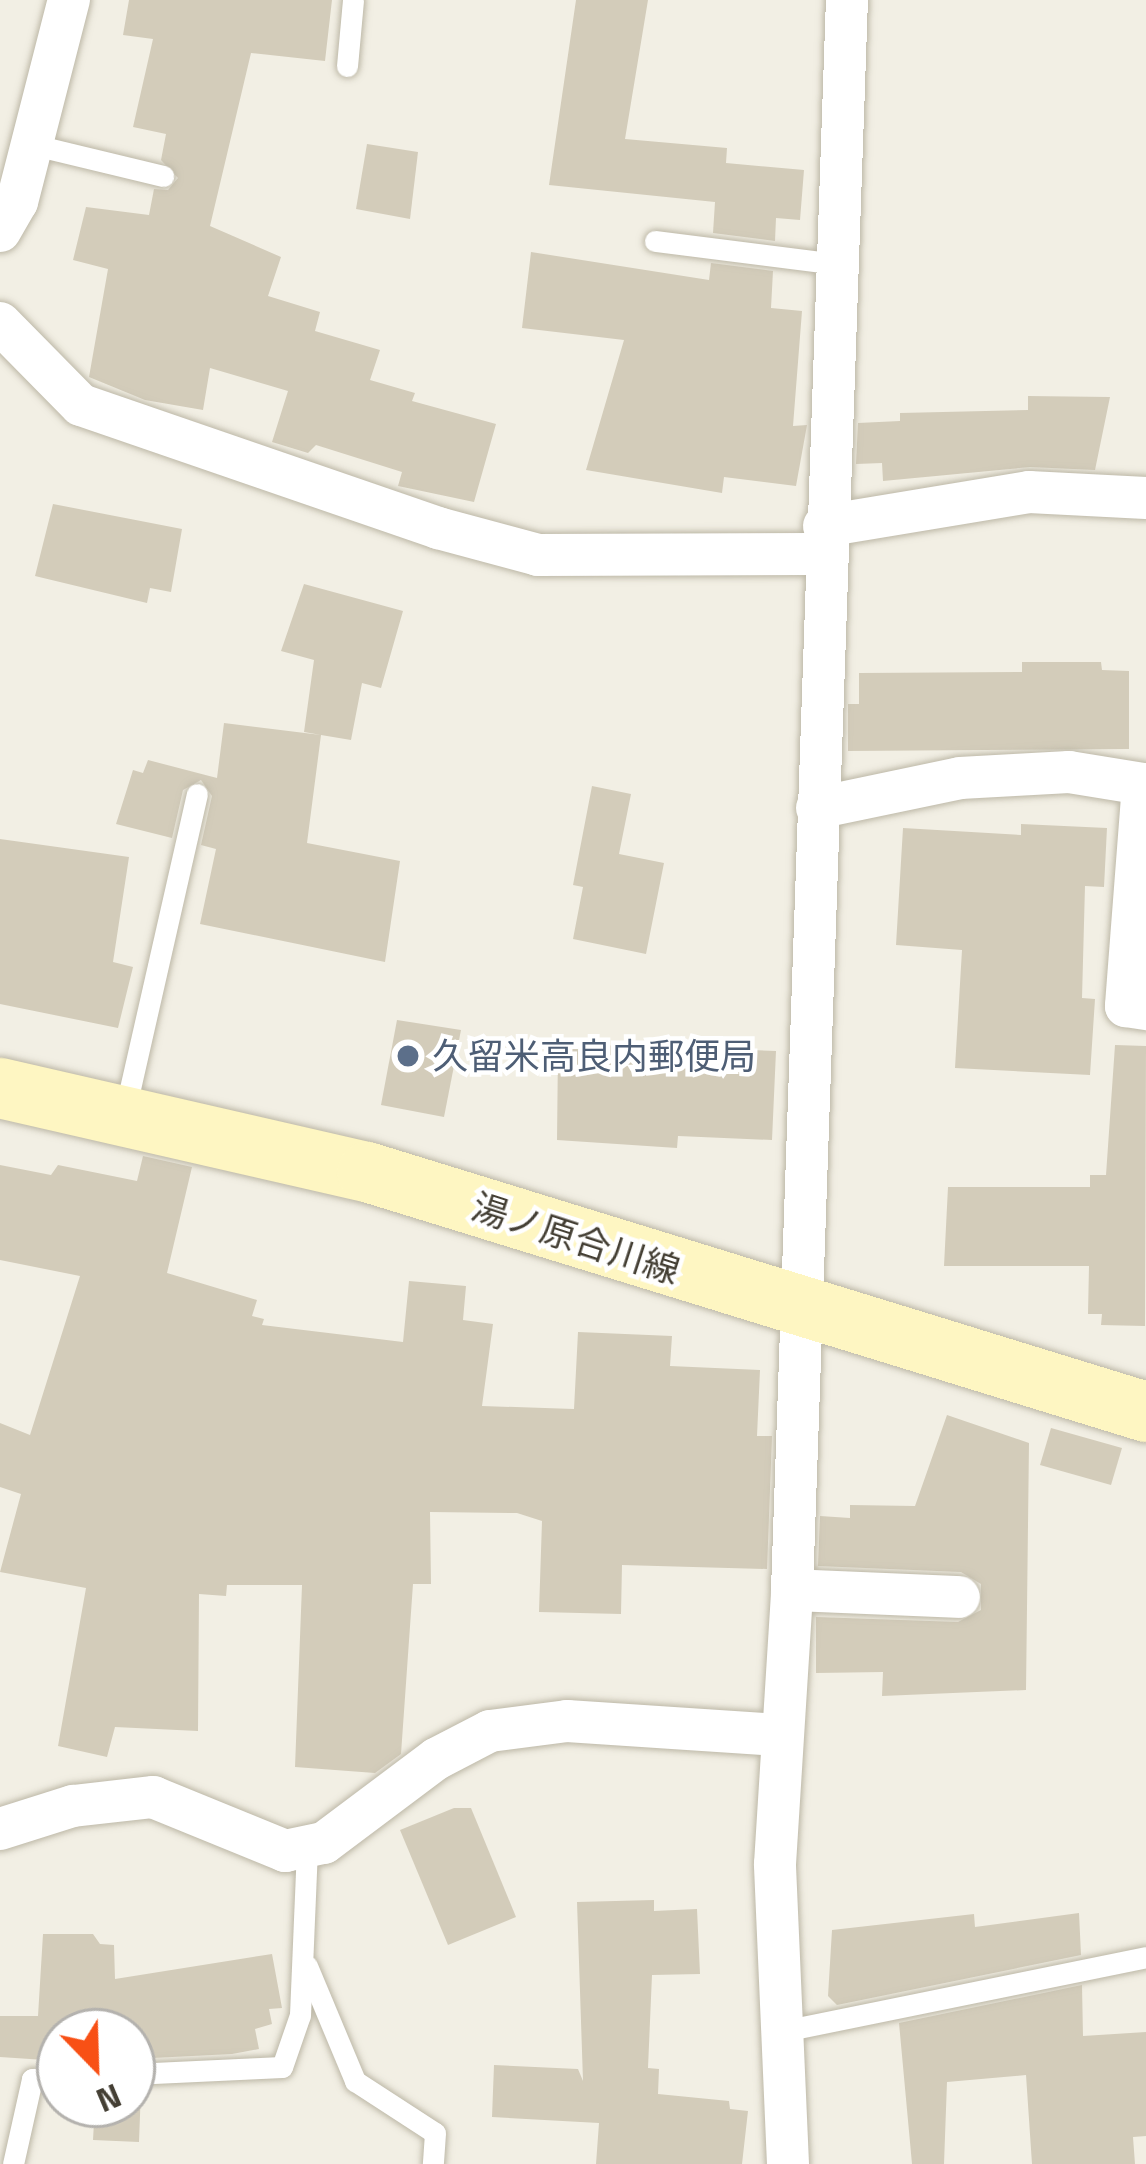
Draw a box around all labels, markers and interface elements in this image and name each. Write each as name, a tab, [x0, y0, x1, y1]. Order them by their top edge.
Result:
place label: 久留米高良内郵便局	[432, 1034, 756, 1078]
marker: 久留米高良内郵便局	[395, 1043, 421, 1069]
street label: 湯ノ原合川線	[467, 1184, 685, 1292]
north arrow	[36, 2008, 156, 2128]
text: N	[89, 2071, 129, 2126]

